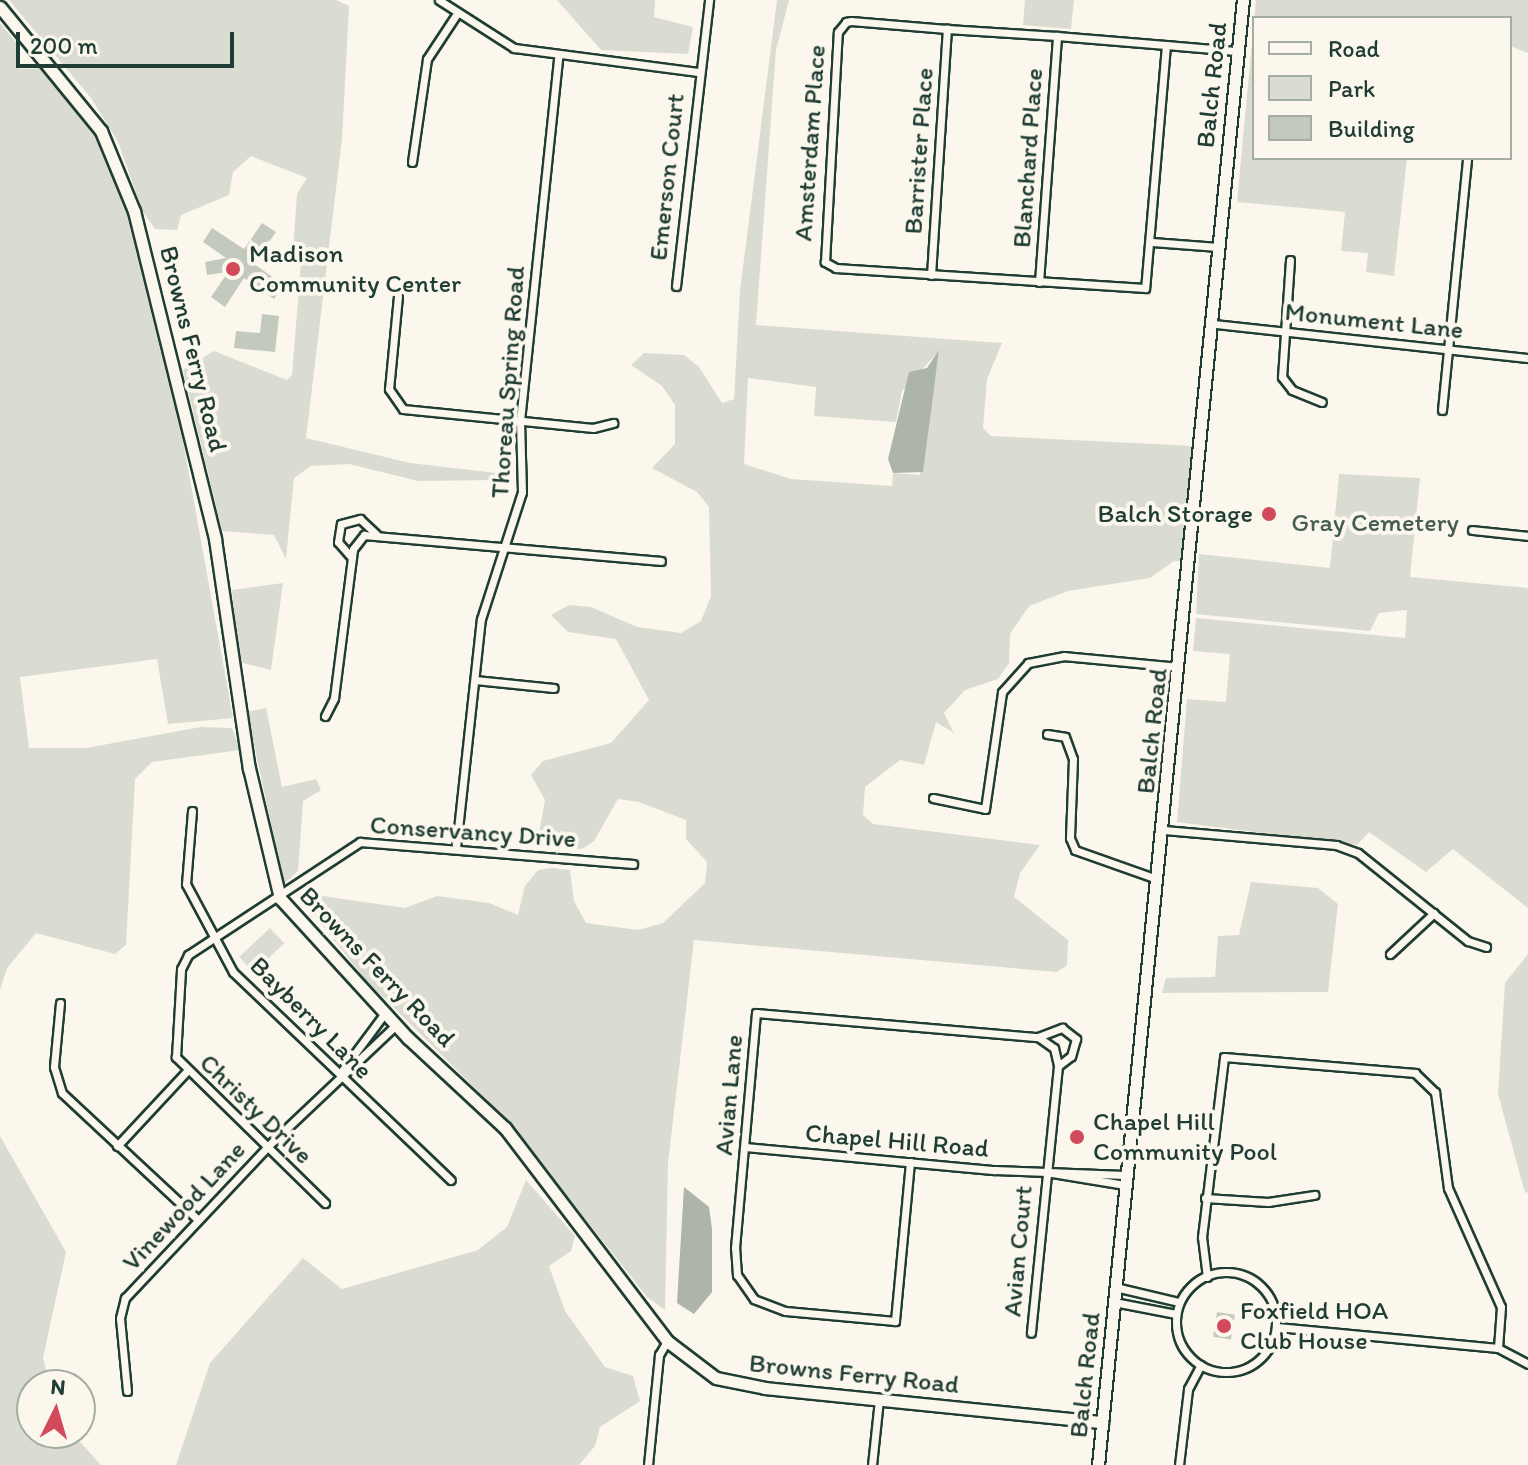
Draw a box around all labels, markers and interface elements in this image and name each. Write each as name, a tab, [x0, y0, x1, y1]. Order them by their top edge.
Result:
scale bar	[20, 16, 238, 66]
legend	[1252, 16, 1512, 160]
street label: Balch Road	[1190, 21, 1234, 149]
text: 200 m	[30, 31, 98, 60]
text: Road	[1328, 34, 1380, 63]
street label: Amsterdam Place	[788, 44, 832, 242]
street label: Barrister Place	[898, 67, 940, 235]
street label: Blanchard Place	[1006, 67, 1050, 249]
text: Park	[1328, 74, 1375, 103]
street label: Emerson Court	[643, 92, 691, 262]
text: Building	[1328, 114, 1415, 143]
place label: Madison Community Center	[249, 238, 461, 300]
street label: Browns Ferry Road	[153, 244, 233, 454]
marker: Madison Community Center	[224, 260, 242, 278]
street label: Thoreau Spring Road	[484, 265, 532, 499]
street label: Monument Lane	[1283, 296, 1465, 346]
place label: Balch Storage	[1098, 498, 1253, 530]
marker: Balch Storage	[1260, 505, 1278, 523]
park label: Gray Cemetery	[1291, 507, 1459, 539]
street label: Balch Road	[1130, 667, 1174, 795]
street label: Conservancy Drive	[369, 809, 577, 855]
street label: Browns Ferry Road	[293, 881, 461, 1053]
street label: Bayberry Lane	[243, 950, 379, 1086]
street label: Avian Lane	[708, 1033, 750, 1157]
street label: Christy Drive	[193, 1047, 319, 1171]
place label: Chapel Hill Community Pool	[1093, 1106, 1277, 1168]
street label: Chapel Hill Road	[804, 1117, 990, 1165]
marker: Chapel Hill Community Pool	[1068, 1128, 1086, 1146]
street label: Vinewood Lane	[116, 1134, 252, 1278]
street label: Avian Court	[997, 1184, 1039, 1318]
place label: Foxfield HOA Club House	[1240, 1295, 1388, 1356]
street label: Balch Road	[1063, 1311, 1107, 1439]
marker: Foxfield HOA Club House	[1215, 1317, 1233, 1335]
street label: Browns Ferry Road	[748, 1348, 960, 1400]
north arrow	[16, 1369, 96, 1449]
text: N	[49, 1372, 67, 1401]

